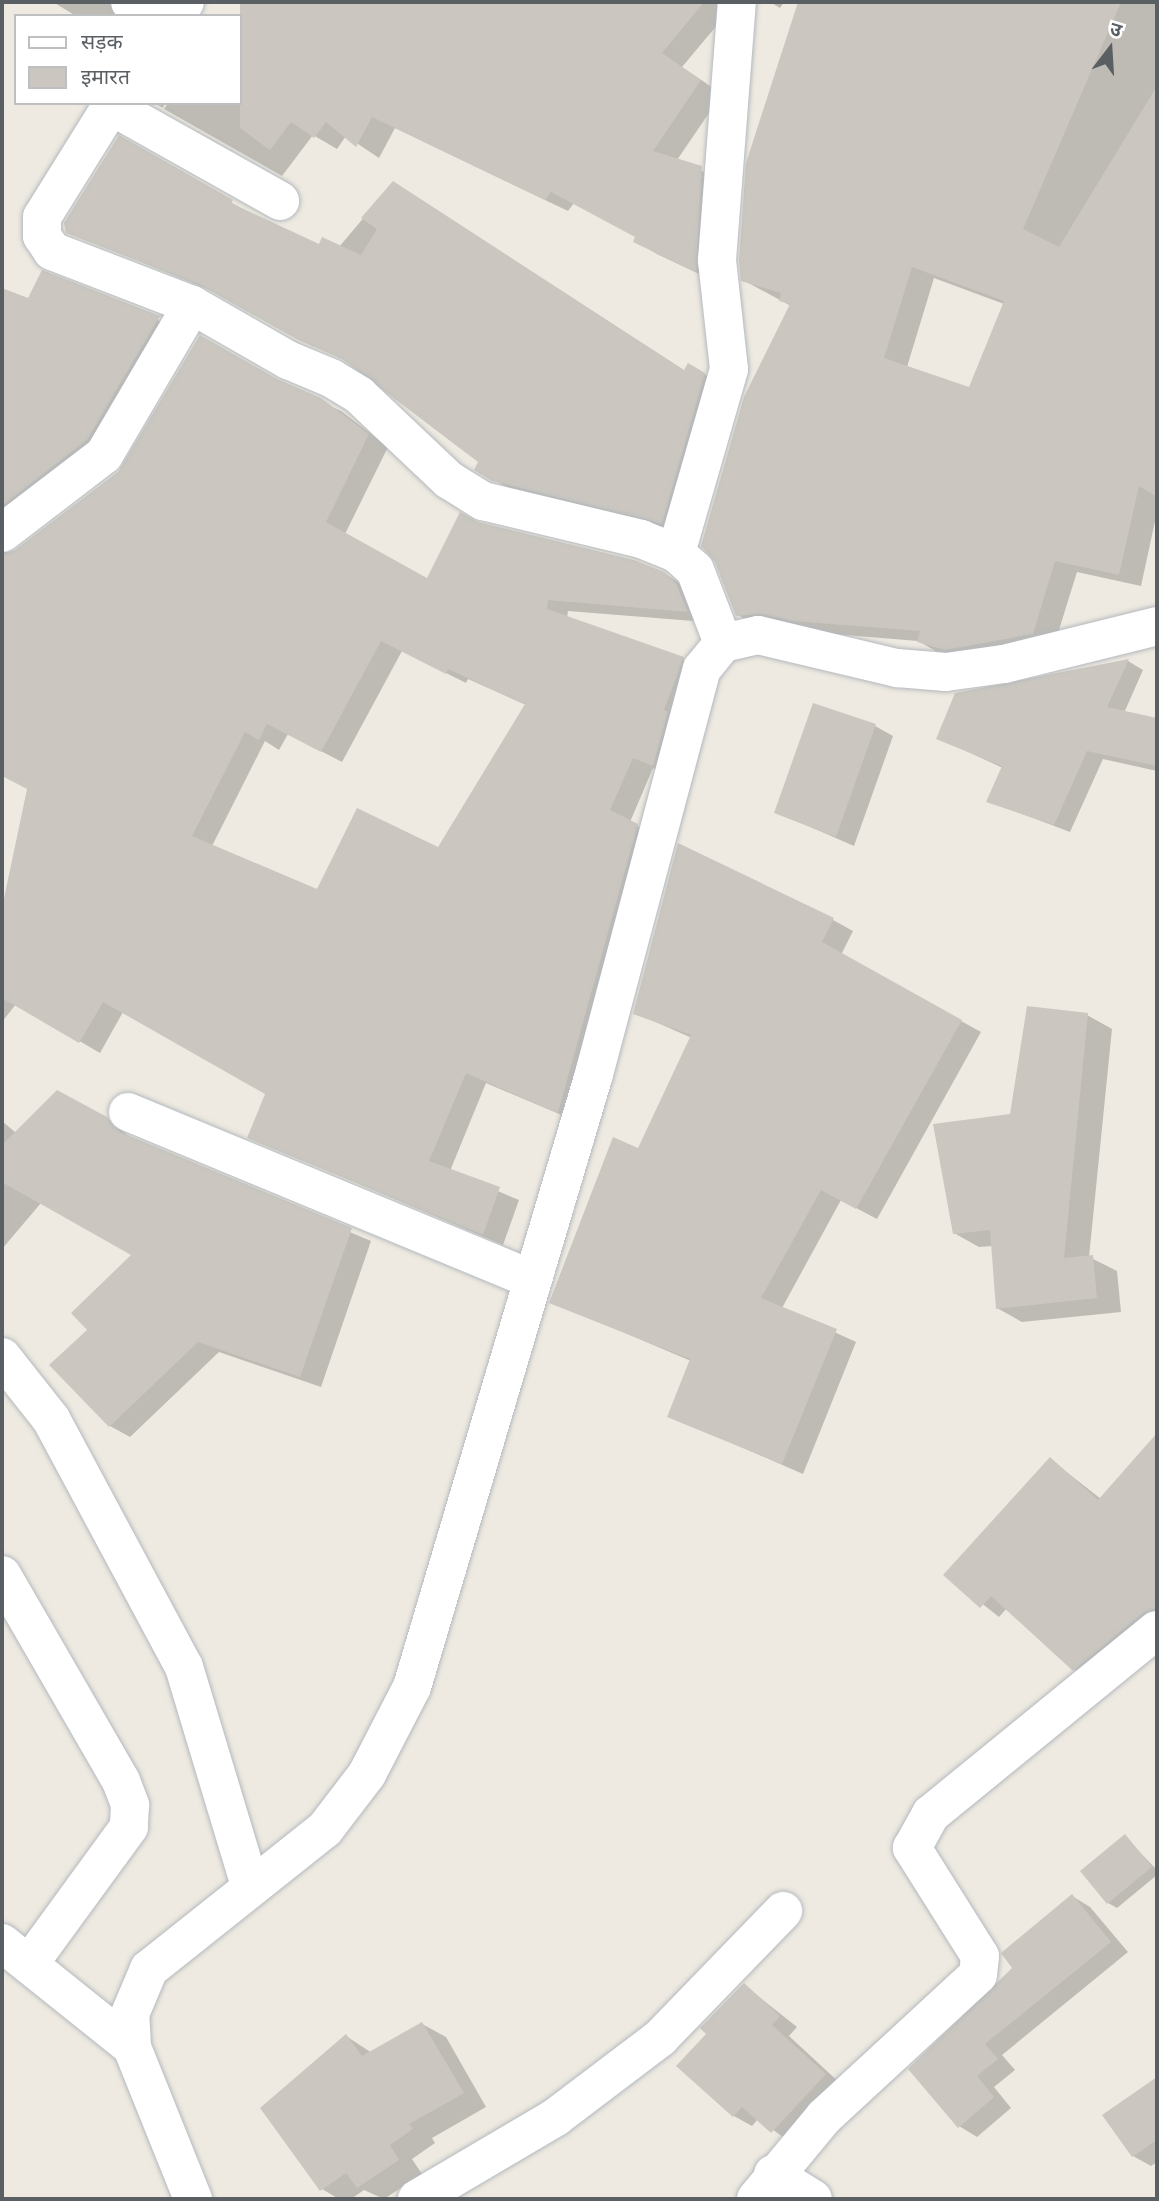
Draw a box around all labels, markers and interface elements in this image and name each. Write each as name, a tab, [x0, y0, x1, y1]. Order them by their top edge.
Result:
legend	[14, 14, 242, 105]
north arrow	[1075, 14, 1145, 84]
text: उ	[1107, 16, 1125, 42]
text: सड़क	[81, 28, 123, 55]
text: इमारत	[81, 63, 130, 90]

